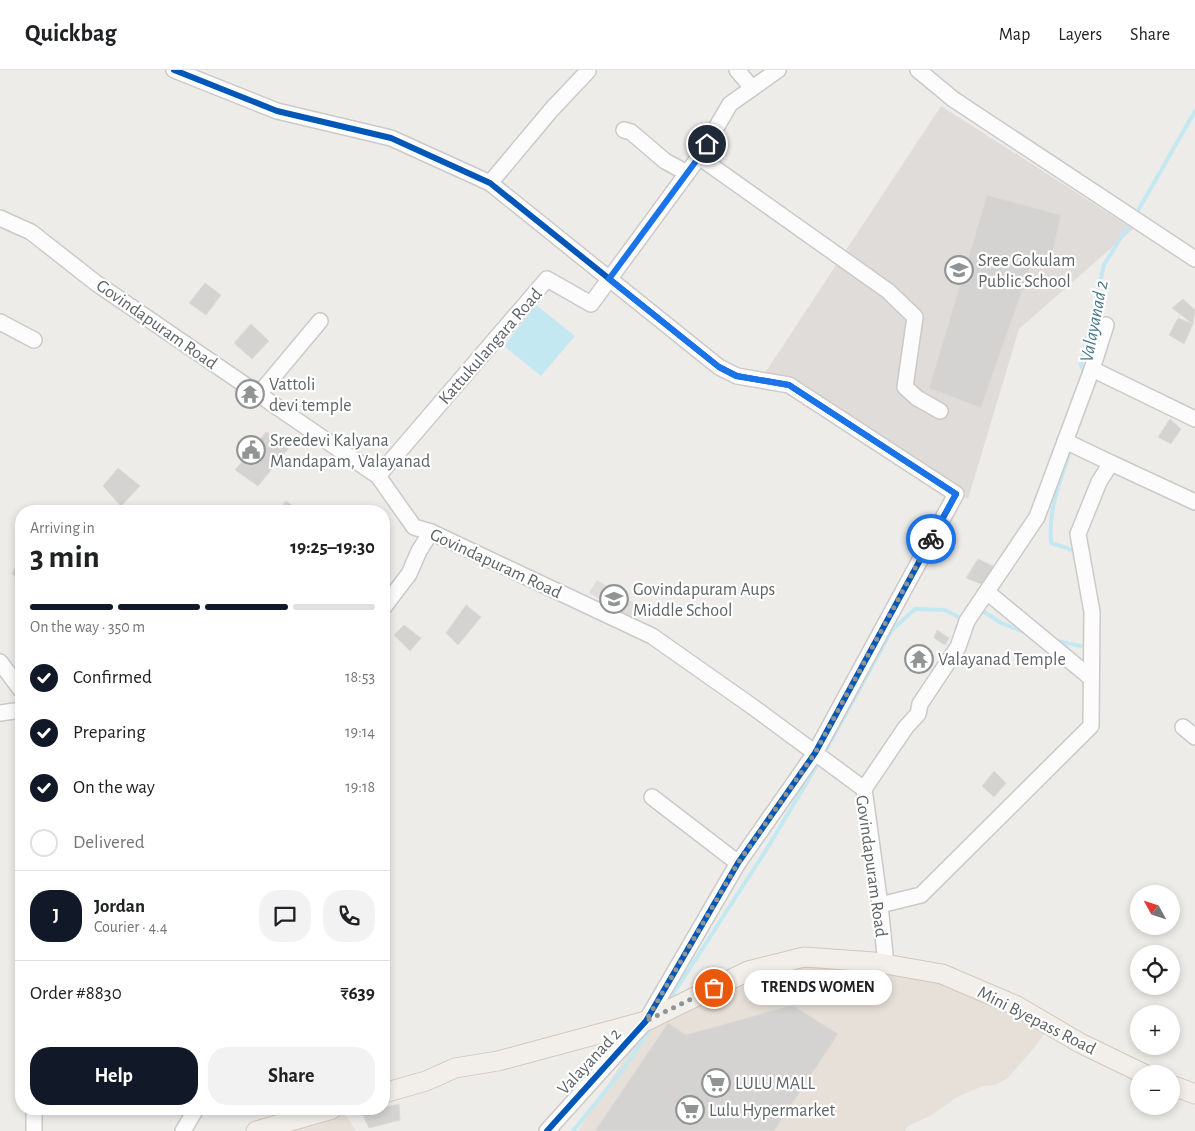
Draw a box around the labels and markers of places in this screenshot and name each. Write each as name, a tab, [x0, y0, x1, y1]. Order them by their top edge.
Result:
pin	[686, 123, 728, 165]
place label: Sree Gokulam Public School	[978, 252, 1075, 291]
school or university icon: Sree Gokulam Public School	[944, 255, 974, 285]
place label: Vattoli devi temple	[269, 376, 352, 415]
temple icon: Vattoli devi temple	[235, 379, 265, 409]
place label: Sreedevi Kalyana Mandapam, Valayanad	[270, 432, 430, 471]
public building icon: Sreedevi Kalyana Mandapam, Valayanad	[236, 435, 266, 465]
place label: Govindapuram Aups Middle School	[633, 581, 775, 620]
school or university icon: Govindapuram Aups Middle School	[599, 584, 629, 614]
temple icon: Valayanad Temple	[904, 644, 934, 674]
place label: Valayanad Temple	[938, 651, 1066, 669]
pin	[693, 967, 735, 1009]
callout: TRENDS WOMEN	[744, 970, 892, 1006]
supermarket icon: LULU MALL	[701, 1068, 731, 1098]
place label: LULU MALL	[735, 1075, 816, 1093]
supermarket icon: Lulu Hypermarket	[675, 1095, 705, 1125]
place label: Lulu Hypermarket	[709, 1102, 836, 1120]

